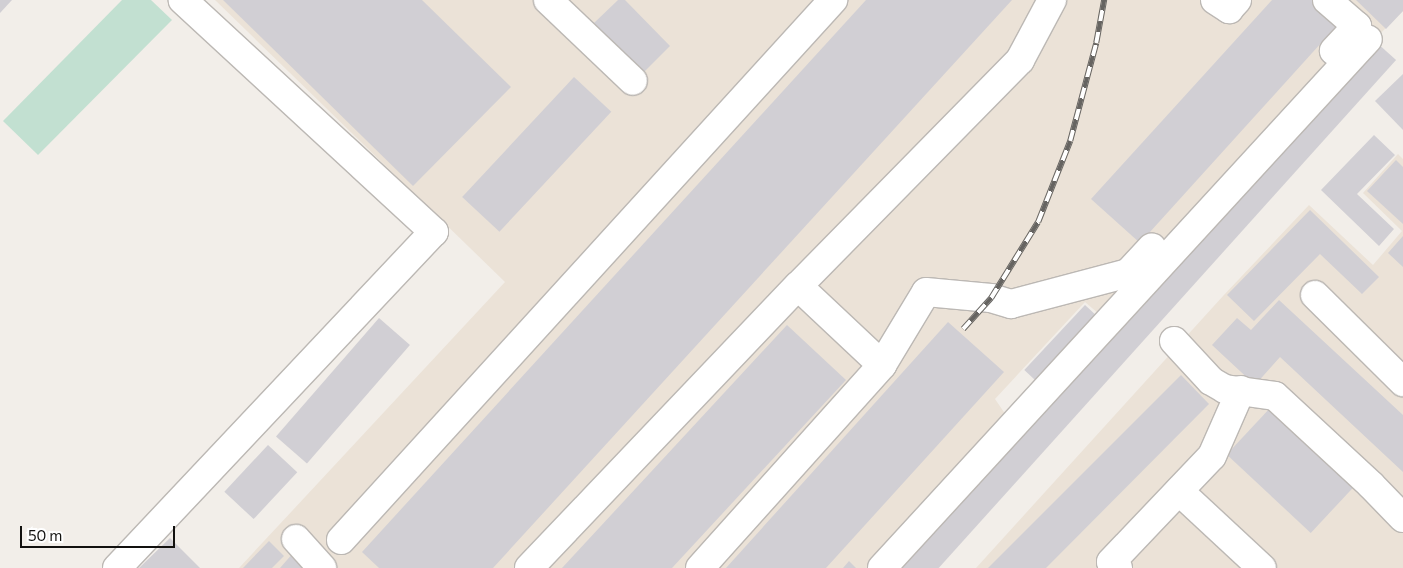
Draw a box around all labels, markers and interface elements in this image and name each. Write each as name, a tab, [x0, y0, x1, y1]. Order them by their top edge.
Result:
scale bar	[22, 516, 178, 548]
text: 50 m	[28, 526, 62, 544]

